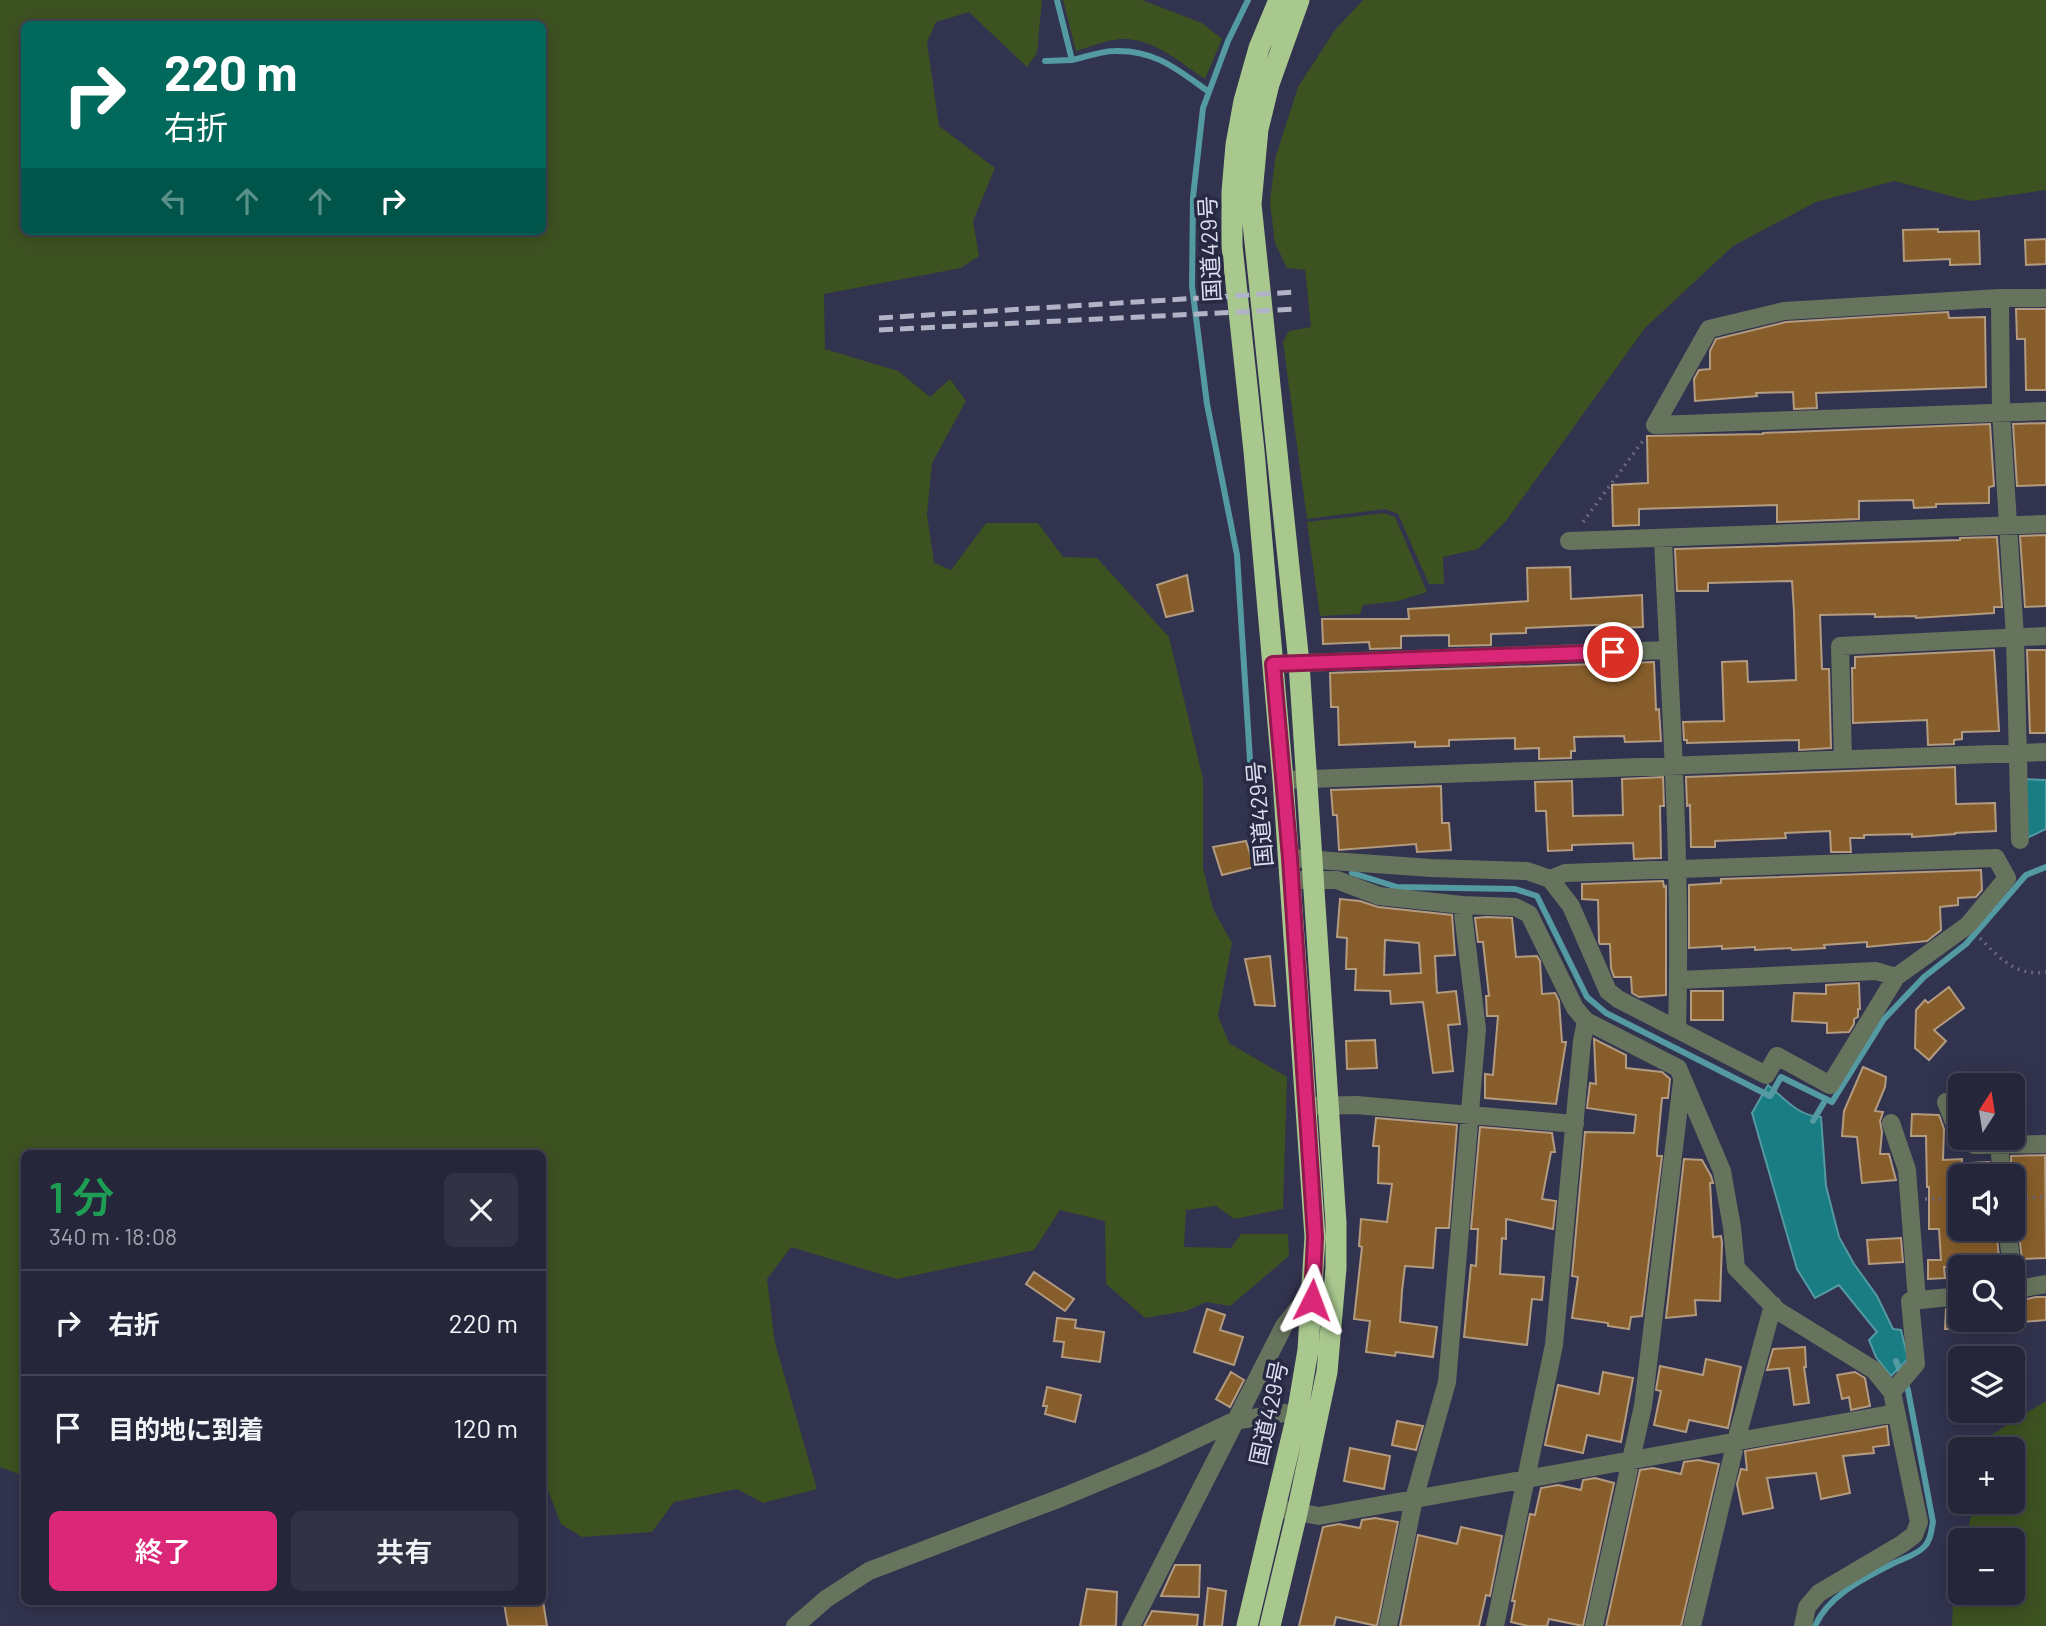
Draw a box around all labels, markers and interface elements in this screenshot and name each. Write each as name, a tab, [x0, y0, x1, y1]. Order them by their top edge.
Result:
text: 220 m	[164, 42, 298, 101]
icon: right	[49, 49, 140, 140]
text: 右折	[164, 107, 228, 145]
icon: left	[155, 182, 193, 220]
icon: ahead	[228, 182, 266, 220]
icon: ahead	[301, 182, 339, 220]
icon: right	[374, 182, 412, 220]
street label: 国道429号	[1192, 195, 1226, 303]
pin	[1583, 622, 1643, 682]
icon: arrive	[1594, 633, 1632, 671]
street label: 国道429号	[1240, 760, 1278, 868]
north arrow	[1948, 1073, 2025, 1150]
map controls	[1948, 1073, 2025, 1605]
button: sound	[1948, 1164, 2025, 1241]
text: 1 分	[49, 1171, 114, 1221]
button: close	[444, 1173, 518, 1247]
text: 340 m · 18:08	[49, 1222, 177, 1250]
button: search	[1948, 1255, 2025, 1332]
position arrow	[1275, 1263, 1349, 1337]
icon: right	[49, 1304, 87, 1342]
text: 220 m	[449, 1307, 518, 1338]
text: 右折	[108, 1308, 160, 1339]
button: layers	[1948, 1346, 2025, 1423]
street label: 国道429号	[1243, 1358, 1293, 1468]
icon: arrive	[49, 1409, 87, 1447]
text: 120 m	[454, 1412, 518, 1443]
text: 目的地に到着	[108, 1413, 264, 1444]
button: +	[1948, 1437, 2025, 1514]
button: 終了	[49, 1511, 277, 1591]
button: 共有	[291, 1511, 518, 1591]
button: −	[1948, 1528, 2025, 1605]

